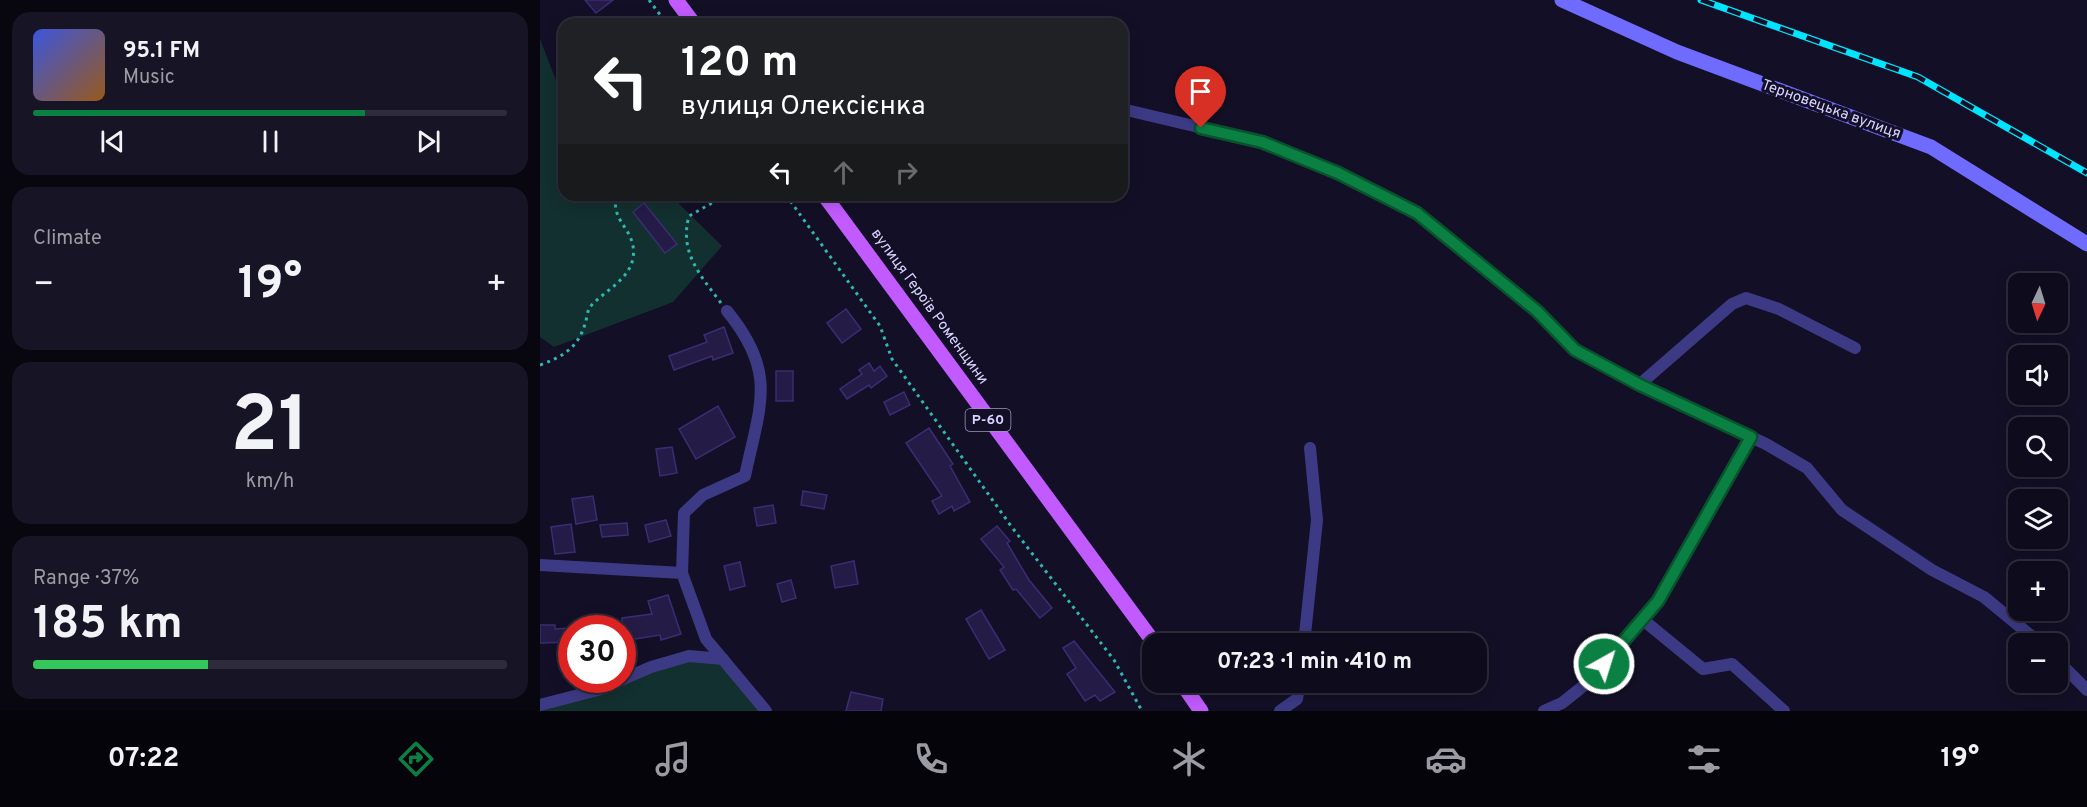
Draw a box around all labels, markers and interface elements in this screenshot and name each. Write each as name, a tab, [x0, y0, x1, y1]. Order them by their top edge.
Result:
text: 95.1 FM	[123, 38, 200, 65]
text: 120 m	[681, 38, 798, 91]
icon: left	[582, 42, 660, 120]
text: Music	[123, 65, 175, 91]
pin	[1175, 66, 1226, 128]
icon: arrive	[1184, 75, 1217, 108]
street label: Терновецька вулиця	[1759, 76, 1903, 144]
text: вулиця Олексієнка	[681, 90, 926, 124]
icon: previous	[96, 125, 129, 158]
icon: pause	[254, 125, 287, 158]
icon: next	[412, 125, 445, 158]
icon: left	[764, 156, 797, 189]
icon: ahead	[827, 156, 860, 189]
icon: right	[890, 156, 923, 189]
street label: вулиця Героїв Роменщини	[866, 225, 992, 389]
text: Climate	[33, 226, 102, 252]
text: 19°	[238, 257, 302, 314]
text: −	[33, 265, 54, 307]
text: +	[486, 265, 507, 307]
north arrow	[2008, 273, 2068, 333]
map controls	[2008, 273, 2068, 693]
button: sound	[2008, 345, 2068, 405]
text: 21	[231, 380, 309, 479]
road number: Р-60	[966, 409, 1010, 431]
button: search	[2008, 417, 2068, 477]
text: km/h	[246, 469, 294, 495]
button: layers	[2008, 489, 2068, 549]
button: +	[2008, 561, 2068, 621]
text: Range · 37%	[33, 566, 139, 592]
text: 185 km	[33, 597, 183, 654]
speed limit sign: 30	[558, 615, 636, 693]
position arrow	[1572, 632, 1636, 696]
button: −	[2008, 633, 2068, 693]
text: 07:23 · 1 min · 410 m	[1217, 649, 1412, 676]
icon: directions	[395, 738, 437, 780]
icon: music	[652, 738, 694, 780]
icon: phone	[910, 738, 952, 780]
icon: climate	[1168, 738, 1210, 780]
icon: car	[1425, 738, 1467, 780]
icon: filters	[1683, 738, 1725, 780]
text: 07:22	[108, 742, 179, 776]
text: 19°	[1941, 742, 1979, 776]

